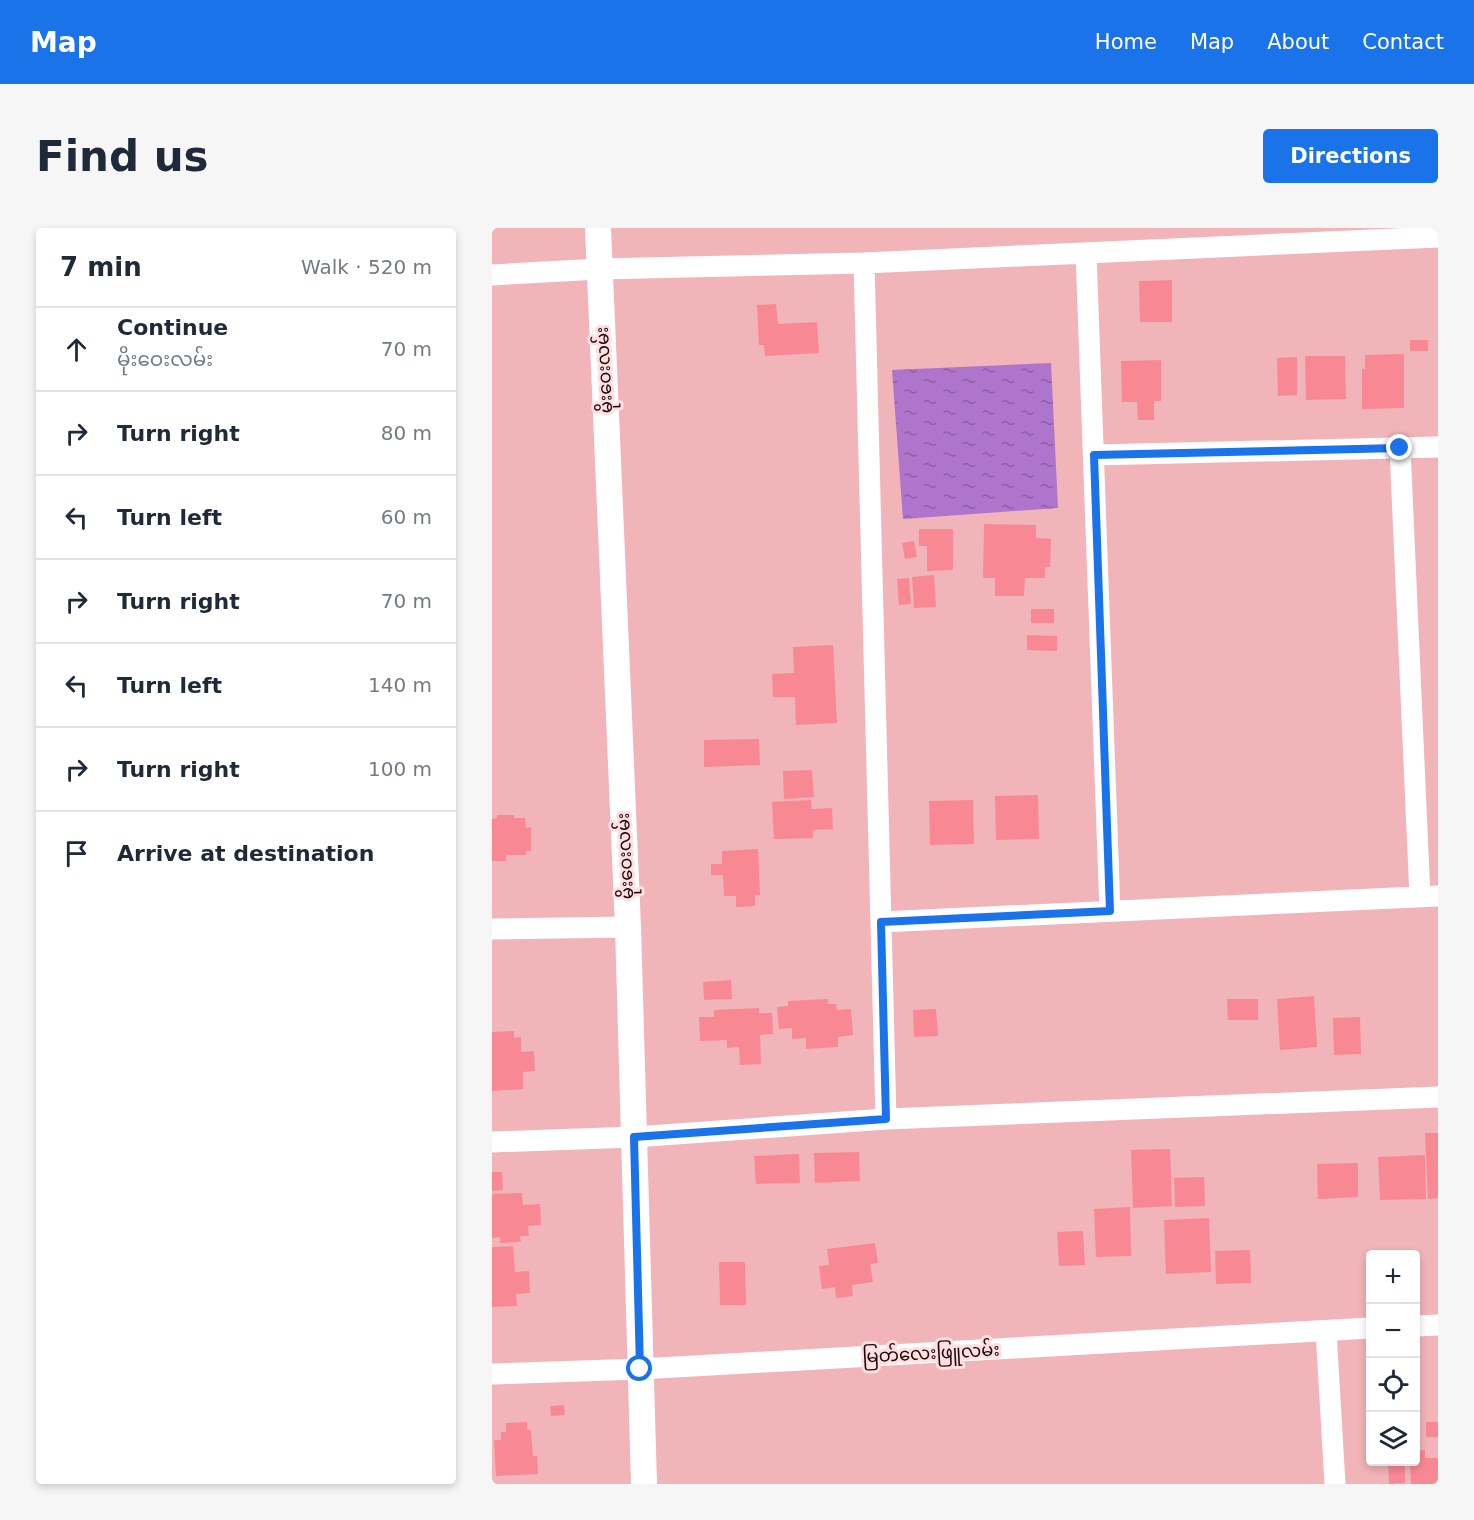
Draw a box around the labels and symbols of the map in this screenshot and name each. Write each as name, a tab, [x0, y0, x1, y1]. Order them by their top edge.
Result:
street label: မိုးဝေးလမ်း	[588, 326, 621, 414]
route end	[1386, 434, 1412, 460]
street label: မိုးဝေးလမ်း	[609, 812, 642, 900]
street label: မြတ်လေးဖြူလမ်း	[862, 1336, 1000, 1372]
route start	[626, 1355, 652, 1381]

